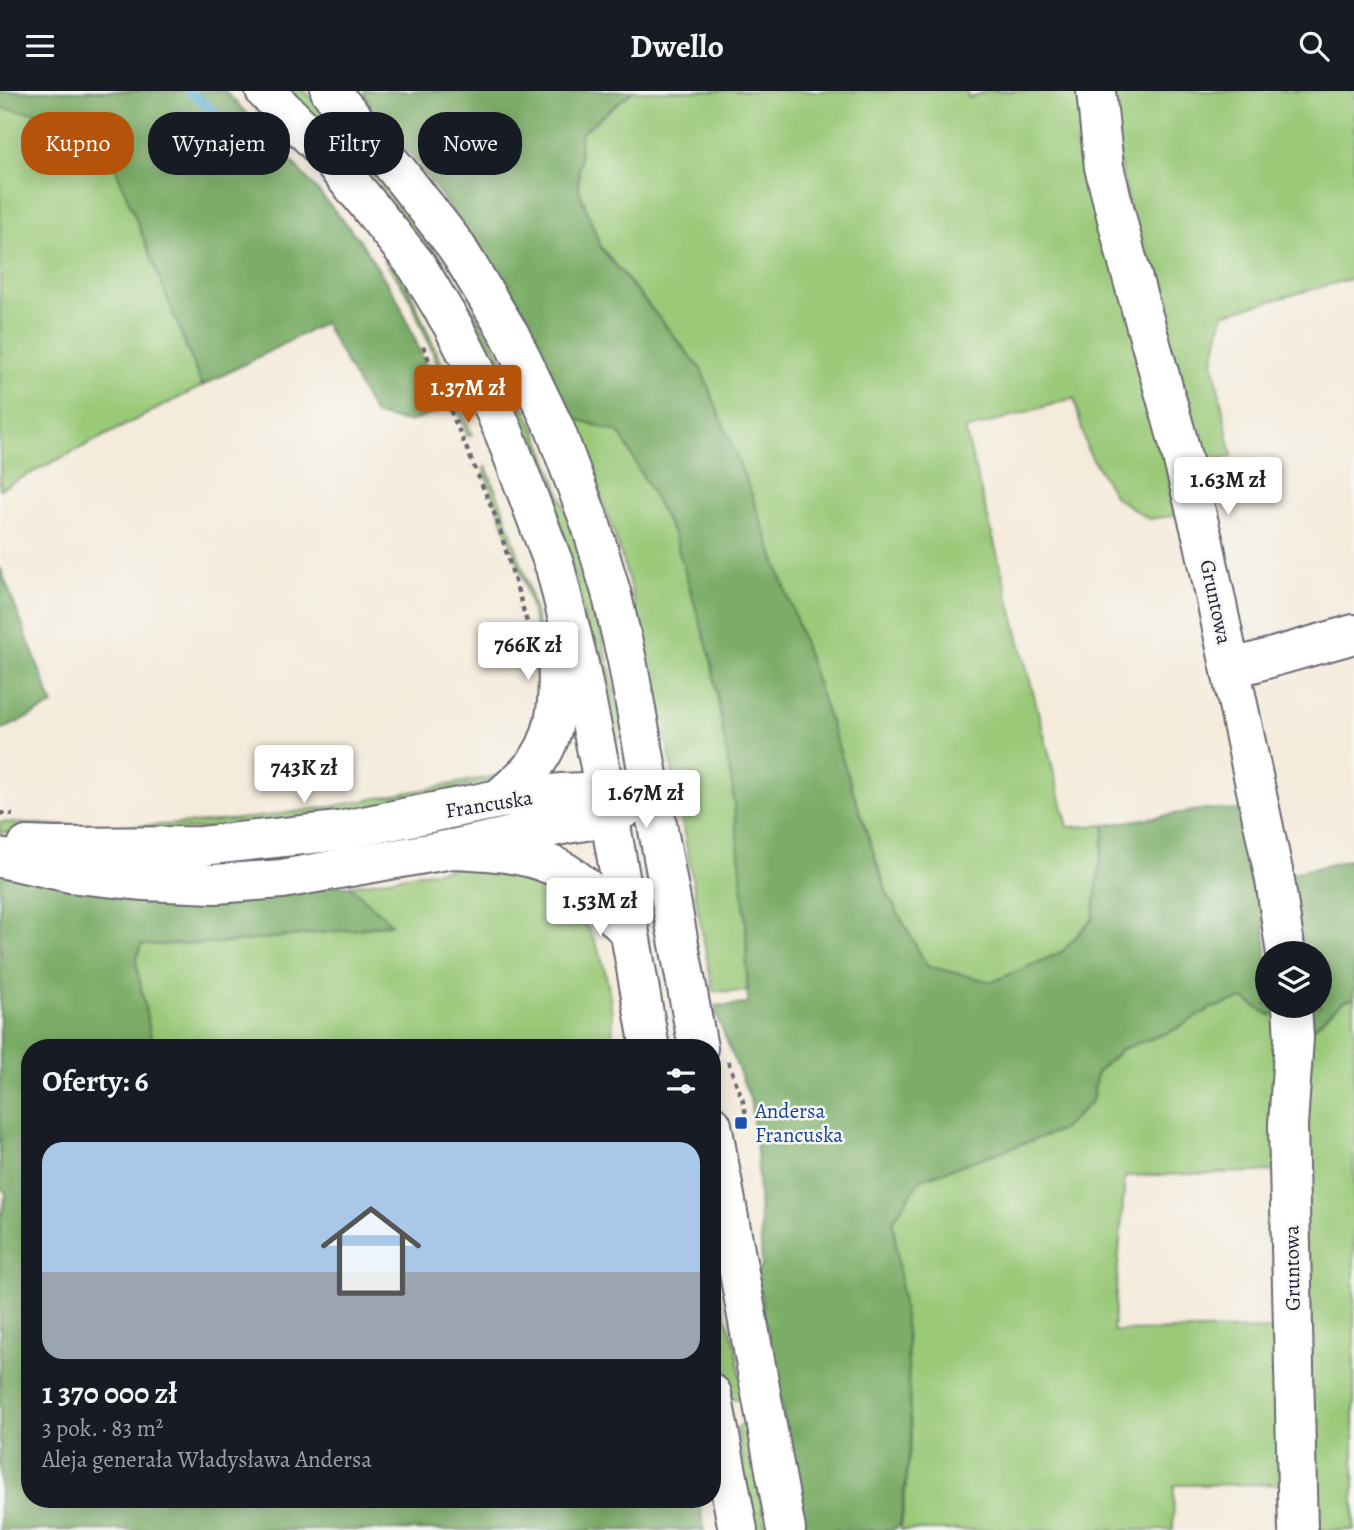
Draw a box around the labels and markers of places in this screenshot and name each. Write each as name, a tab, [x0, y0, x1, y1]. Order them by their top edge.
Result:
pin: 1.37M zł	[396, 365, 540, 425]
pin: 1.63M zł	[1156, 457, 1300, 517]
pin: 766K zł	[463, 623, 593, 682]
pin: 743K zł	[239, 745, 369, 805]
pin: 1.67M zł	[574, 771, 718, 830]
pin: 1.53M zł	[528, 879, 672, 938]
place label: Andersa Francuska	[754, 1097, 843, 1149]
marker: Andersa Francuska	[733, 1115, 749, 1131]

